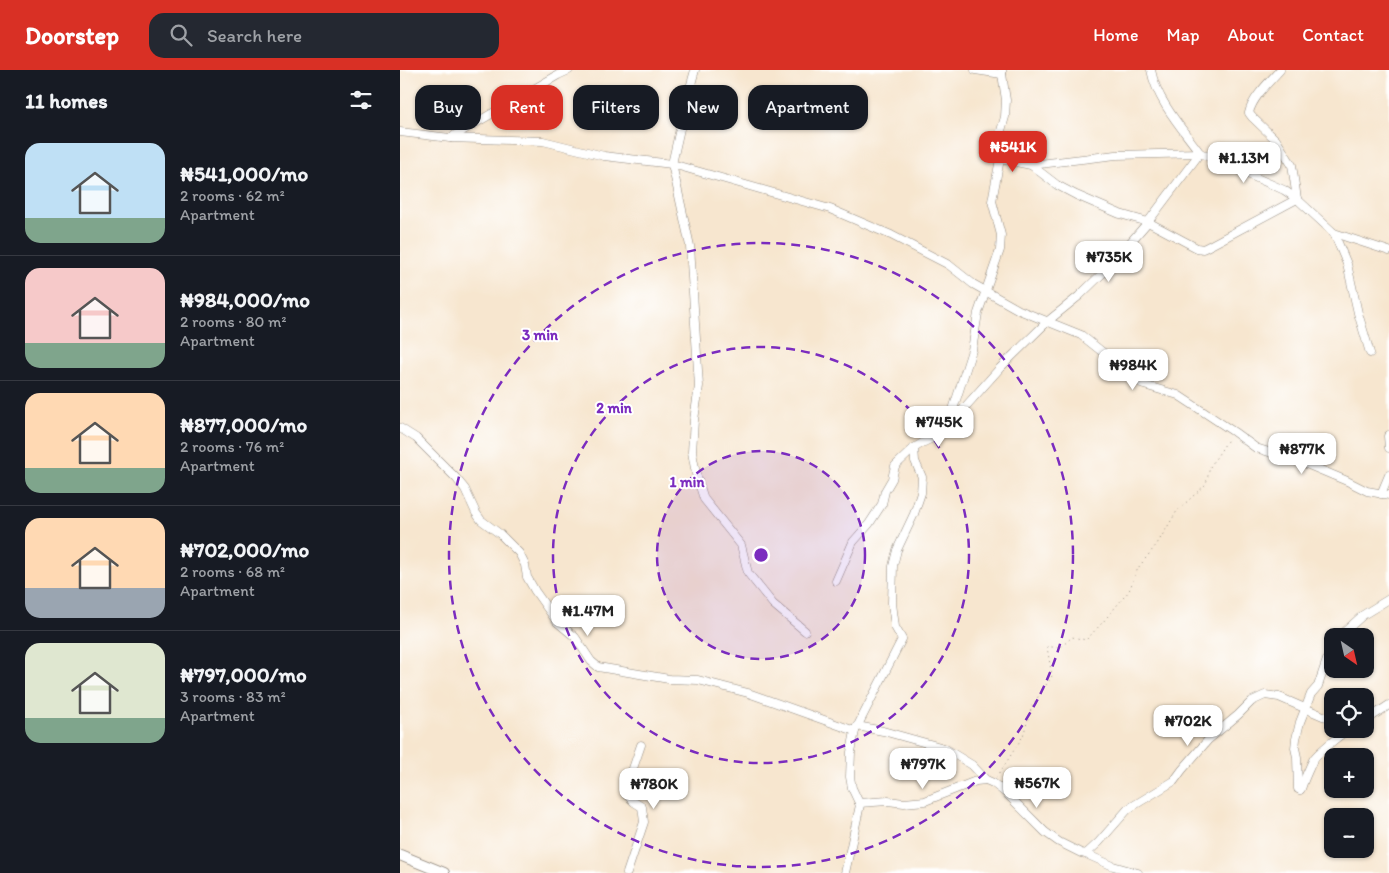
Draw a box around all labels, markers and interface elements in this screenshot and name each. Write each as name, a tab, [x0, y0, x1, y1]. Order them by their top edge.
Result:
search box	[149, 13, 499, 58]
text: Doorstep	[25, 21, 119, 50]
icon: search	[167, 21, 195, 49]
text: Search here	[207, 24, 302, 47]
text: Home	[1093, 24, 1139, 46]
text: Map	[1167, 24, 1200, 46]
text: About	[1228, 24, 1274, 46]
text: Contact	[1302, 24, 1364, 46]
chip: Buy	[415, 85, 481, 130]
chip: Rent	[491, 85, 563, 130]
chip: Filters	[573, 85, 659, 130]
chip: New	[669, 85, 738, 130]
chip: Apartment	[748, 85, 868, 130]
icon: filters	[347, 86, 375, 114]
text: 11 homes	[25, 88, 108, 113]
pin: ₦541K	[978, 131, 1048, 173]
text: ₦541K	[990, 137, 1036, 156]
pin: ₦1.13M	[1203, 142, 1285, 184]
text: ₦1.13M	[1219, 148, 1269, 167]
text: ₦541,000/mo	[180, 161, 308, 186]
icon: home	[65, 163, 125, 223]
text: 2 rooms · 62 m²	[180, 186, 285, 205]
text: Apartment	[180, 205, 255, 224]
pin: ₦735K	[1074, 240, 1144, 283]
text: ₦735K	[1086, 247, 1132, 266]
text: ₦984,000/mo	[180, 287, 310, 312]
icon: home	[65, 288, 125, 348]
text: 2 rooms · 80 m²	[180, 312, 286, 331]
text: 3 min	[522, 326, 559, 344]
text: Apartment	[180, 331, 255, 350]
pin: ₦984K	[1098, 348, 1168, 391]
text: ₦984K	[1109, 355, 1157, 374]
text: 2 min	[596, 399, 633, 417]
pin: ₦745K	[904, 406, 974, 448]
text: ₦877,000/mo	[180, 412, 307, 437]
text: ₦745K	[916, 412, 962, 431]
icon: home	[65, 413, 125, 473]
pin: ₦877K	[1267, 432, 1337, 475]
text: 2 rooms · 76 m²	[180, 437, 284, 456]
text: ₦877K	[1279, 439, 1325, 458]
text: Apartment	[180, 456, 255, 475]
text: 1 min	[670, 473, 705, 491]
text: ₦702,000/mo	[180, 537, 309, 562]
icon: home	[65, 538, 125, 598]
centre of rings	[752, 546, 770, 564]
text: 2 rooms · 68 m²	[180, 562, 285, 581]
text: Apartment	[180, 581, 255, 600]
pin: ₦1.47M	[547, 594, 629, 637]
text: ₦1.47M	[562, 601, 614, 620]
north arrow	[1324, 628, 1374, 678]
map controls	[1324, 628, 1374, 858]
text: ₦797,000/mo	[180, 662, 307, 687]
icon: home	[65, 663, 125, 723]
text: 3 rooms · 83 m²	[180, 687, 286, 706]
button: locate	[1324, 688, 1374, 738]
pin: ₦702K	[1153, 704, 1223, 747]
text: Apartment	[180, 706, 255, 725]
text: ₦702K	[1164, 711, 1212, 730]
pin: ₦797K	[888, 748, 958, 790]
button: +	[1324, 748, 1374, 798]
text: ₦797K	[900, 754, 946, 773]
pin: ₦567K	[1002, 766, 1072, 809]
pin: ₦780K	[619, 768, 689, 810]
text: ₦567K	[1014, 773, 1060, 792]
text: ₦780K	[630, 774, 678, 793]
button: −	[1324, 808, 1374, 858]

